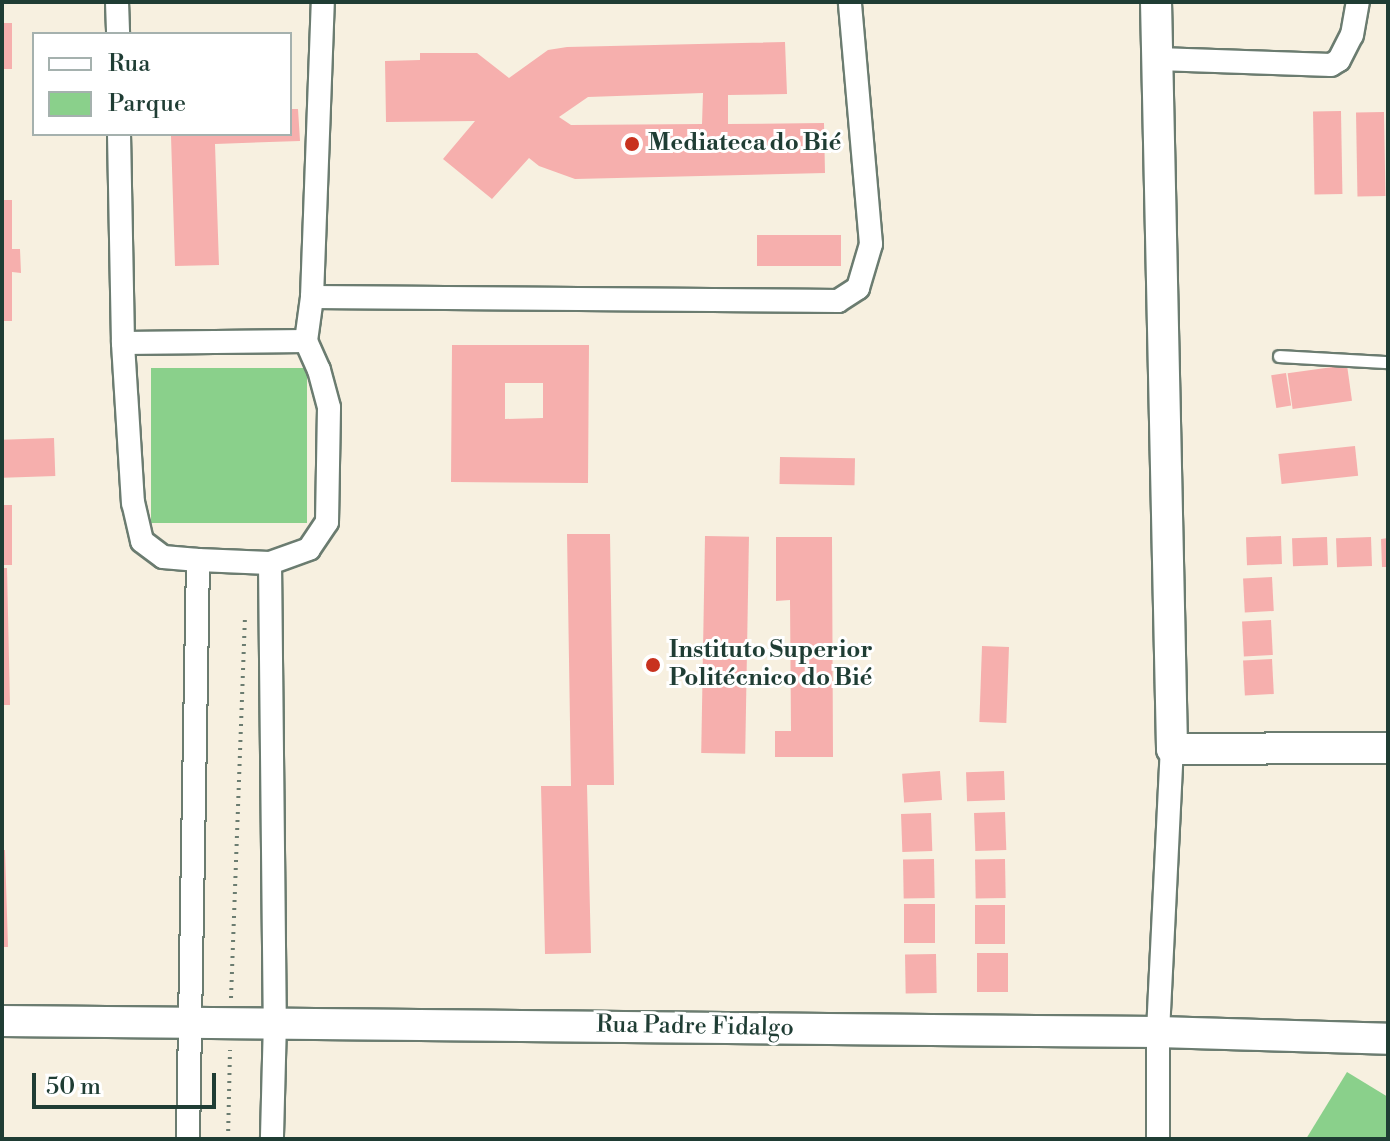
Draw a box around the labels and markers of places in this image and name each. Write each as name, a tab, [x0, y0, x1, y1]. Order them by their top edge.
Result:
place label: Mediateca do Bié	[648, 130, 841, 158]
marker: Mediateca do Bié	[623, 135, 641, 153]
place label: Instituto Superior Politécnico do Bié	[669, 637, 873, 693]
marker: Instituto Superior Politécnico do Bié	[644, 656, 662, 674]

